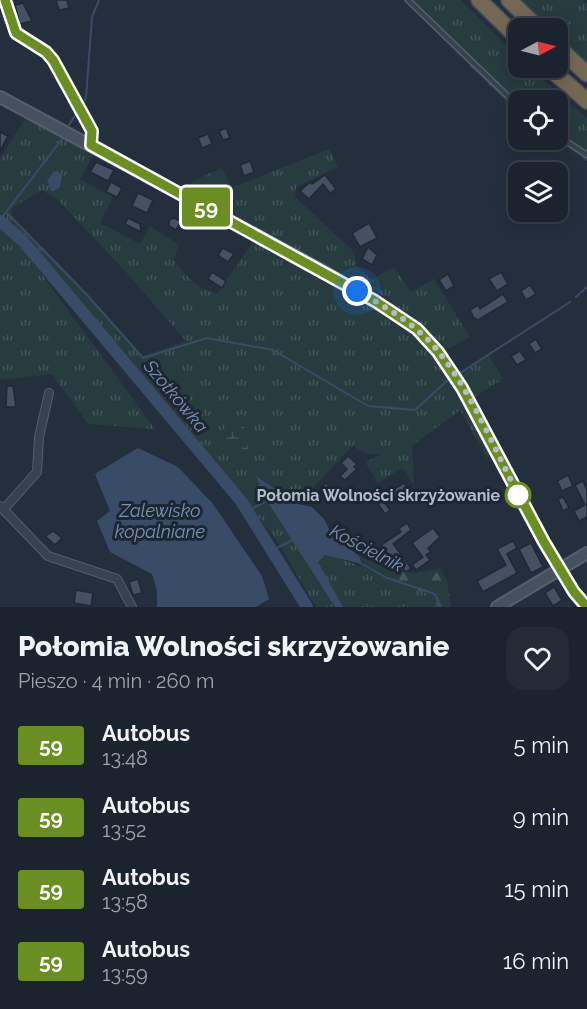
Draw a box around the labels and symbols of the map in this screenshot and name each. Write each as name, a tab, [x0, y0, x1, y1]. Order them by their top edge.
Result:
north arrow	[508, 18, 568, 78]
line badge: 59	[179, 188, 233, 226]
your location	[342, 276, 372, 306]
water label: Szotkówka	[139, 355, 213, 437]
marker: Połomia Wolności skrzyżowanie	[505, 482, 531, 508]
place label: Połomia Wolności skrzyżowanie	[257, 486, 500, 505]
water label: Zalewisko kopalniane	[115, 500, 206, 542]
water label: Kościelnik	[327, 520, 408, 576]

